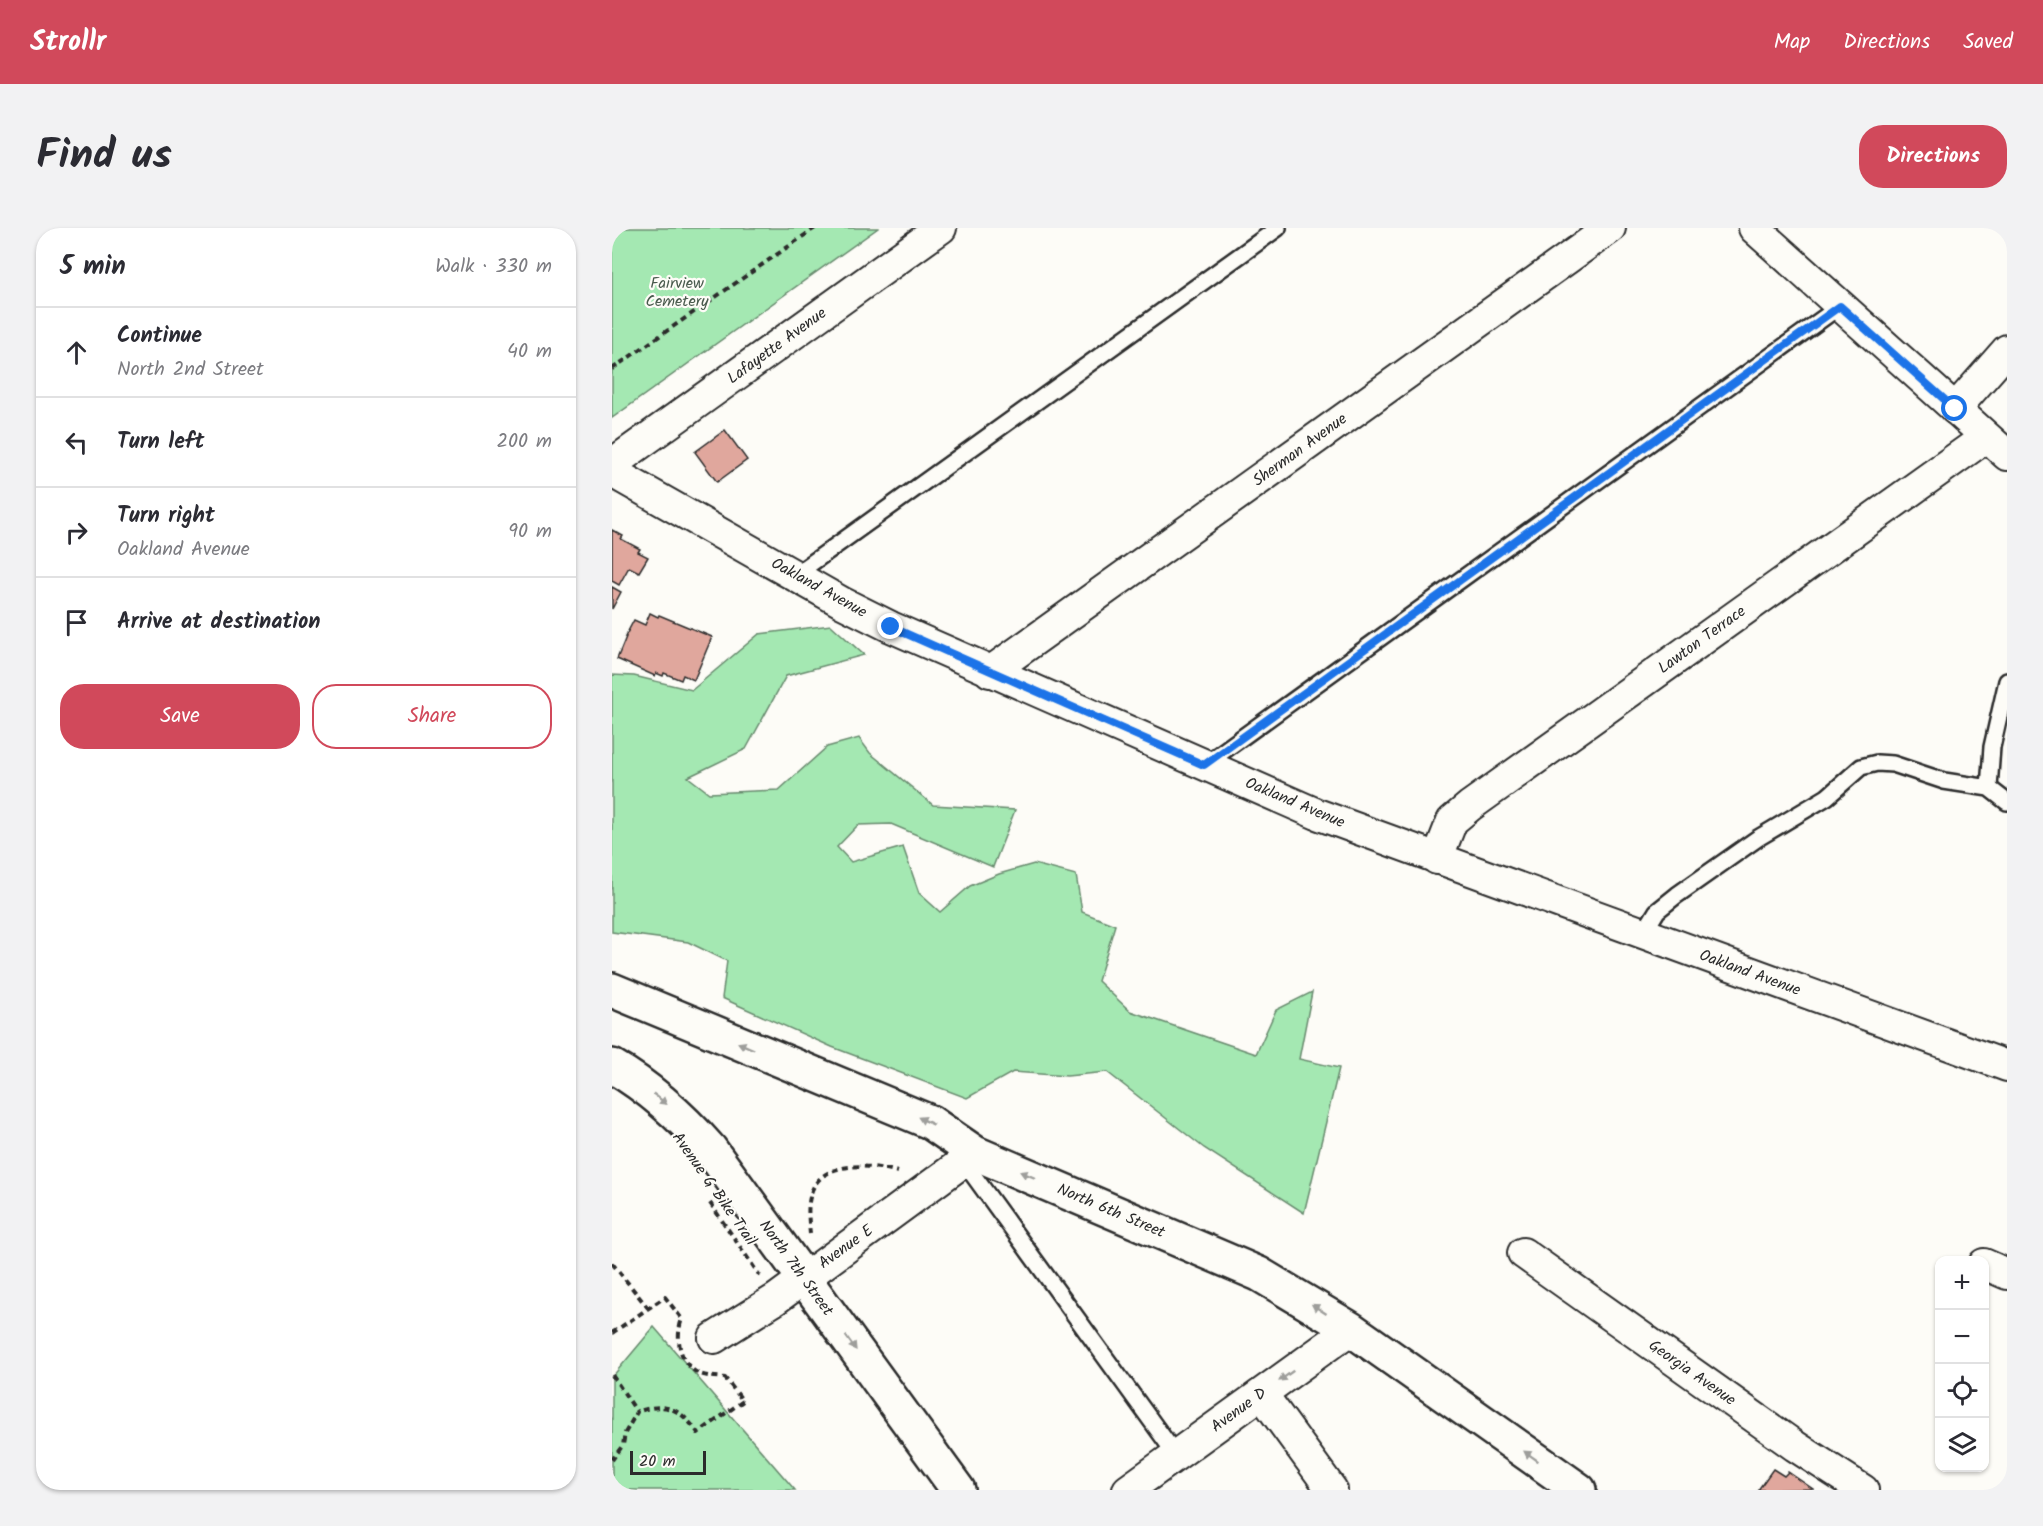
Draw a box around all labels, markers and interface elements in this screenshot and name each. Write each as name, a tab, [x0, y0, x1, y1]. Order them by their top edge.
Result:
text: Strollr	[30, 20, 106, 65]
text: Map	[1774, 26, 1810, 59]
text: Directions	[1843, 26, 1930, 59]
text: Saved	[1963, 26, 2013, 59]
text: Find us	[36, 123, 172, 190]
button: Directions	[1859, 125, 2007, 188]
text: 5 min	[60, 246, 126, 288]
text: Walk · 330 m	[435, 251, 552, 283]
park label: Fairview Cemetery	[646, 271, 709, 314]
street label: Lafayette Avenue	[722, 301, 832, 391]
text: Continue	[117, 319, 202, 354]
icon: ahead	[60, 336, 93, 369]
text: 40 m	[507, 336, 552, 368]
text: North 2nd Street	[117, 354, 264, 386]
route start	[1941, 395, 1967, 421]
street label: Sherman Avenue	[1247, 407, 1353, 493]
text: Turn left	[117, 425, 204, 460]
icon: left	[60, 426, 93, 459]
text: 200 m	[496, 426, 552, 458]
text: Turn right	[117, 499, 215, 534]
icon: right	[60, 516, 93, 549]
text: 90 m	[508, 516, 552, 548]
text: Oakland Avenue	[117, 534, 250, 566]
street label: Oakland Avenue	[766, 551, 872, 625]
street label: Lawton Terrace	[1653, 599, 1751, 681]
text: Arrive at destination	[117, 605, 320, 640]
icon: arrive	[60, 606, 93, 639]
route end	[877, 613, 903, 639]
button: Save	[60, 684, 300, 749]
button: Share	[312, 684, 552, 749]
street label: Oakland Avenue	[1241, 771, 1349, 835]
street label: Oakland Avenue	[1696, 943, 1804, 1003]
one-way arrow	[737, 1041, 755, 1051]
one-way arrow	[652, 1093, 668, 1106]
one-way arrow	[918, 1117, 935, 1126]
street label: Avenue G Bike Trail	[665, 1127, 763, 1251]
one-way arrow	[1018, 1170, 1036, 1180]
street label: North 6th Street	[1053, 1177, 1170, 1245]
street label: North 7th Street	[752, 1215, 840, 1322]
street label: Avenue E	[813, 1218, 879, 1276]
map controls	[1935, 1256, 1989, 1472]
button: +	[1935, 1256, 1989, 1310]
one-way arrow	[1311, 1304, 1327, 1315]
button: −	[1935, 1310, 1989, 1364]
street label: Georgia Avenue	[1643, 1334, 1741, 1412]
one-way arrow	[844, 1335, 856, 1350]
button: locate	[1935, 1364, 1989, 1418]
one-way arrow	[1279, 1369, 1294, 1381]
street label: Avenue D	[1206, 1381, 1272, 1439]
button: layers	[1935, 1418, 1989, 1472]
scale bar	[630, 1448, 706, 1476]
text: 20 m	[639, 1449, 675, 1474]
one-way arrow	[1523, 1450, 1539, 1462]

